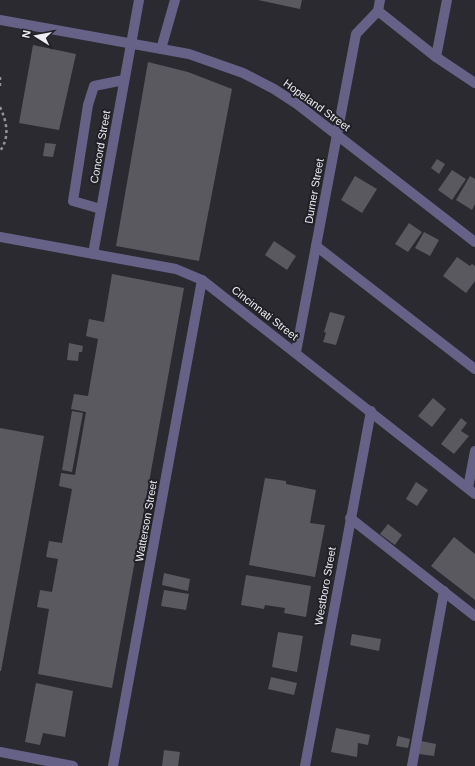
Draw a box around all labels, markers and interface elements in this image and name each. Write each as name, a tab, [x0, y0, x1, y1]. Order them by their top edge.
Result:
north arrow	[16, 16, 56, 56]
text: N	[20, 29, 33, 39]
street label: Hopeland Street	[281, 77, 353, 133]
street label: Concord Street	[88, 110, 112, 184]
street label: Durner Street	[302, 157, 326, 225]
street label: Cincinnati Street	[230, 283, 300, 343]
street label: Watterson Street	[133, 480, 159, 562]
street label: Westboro Street	[312, 546, 338, 626]

